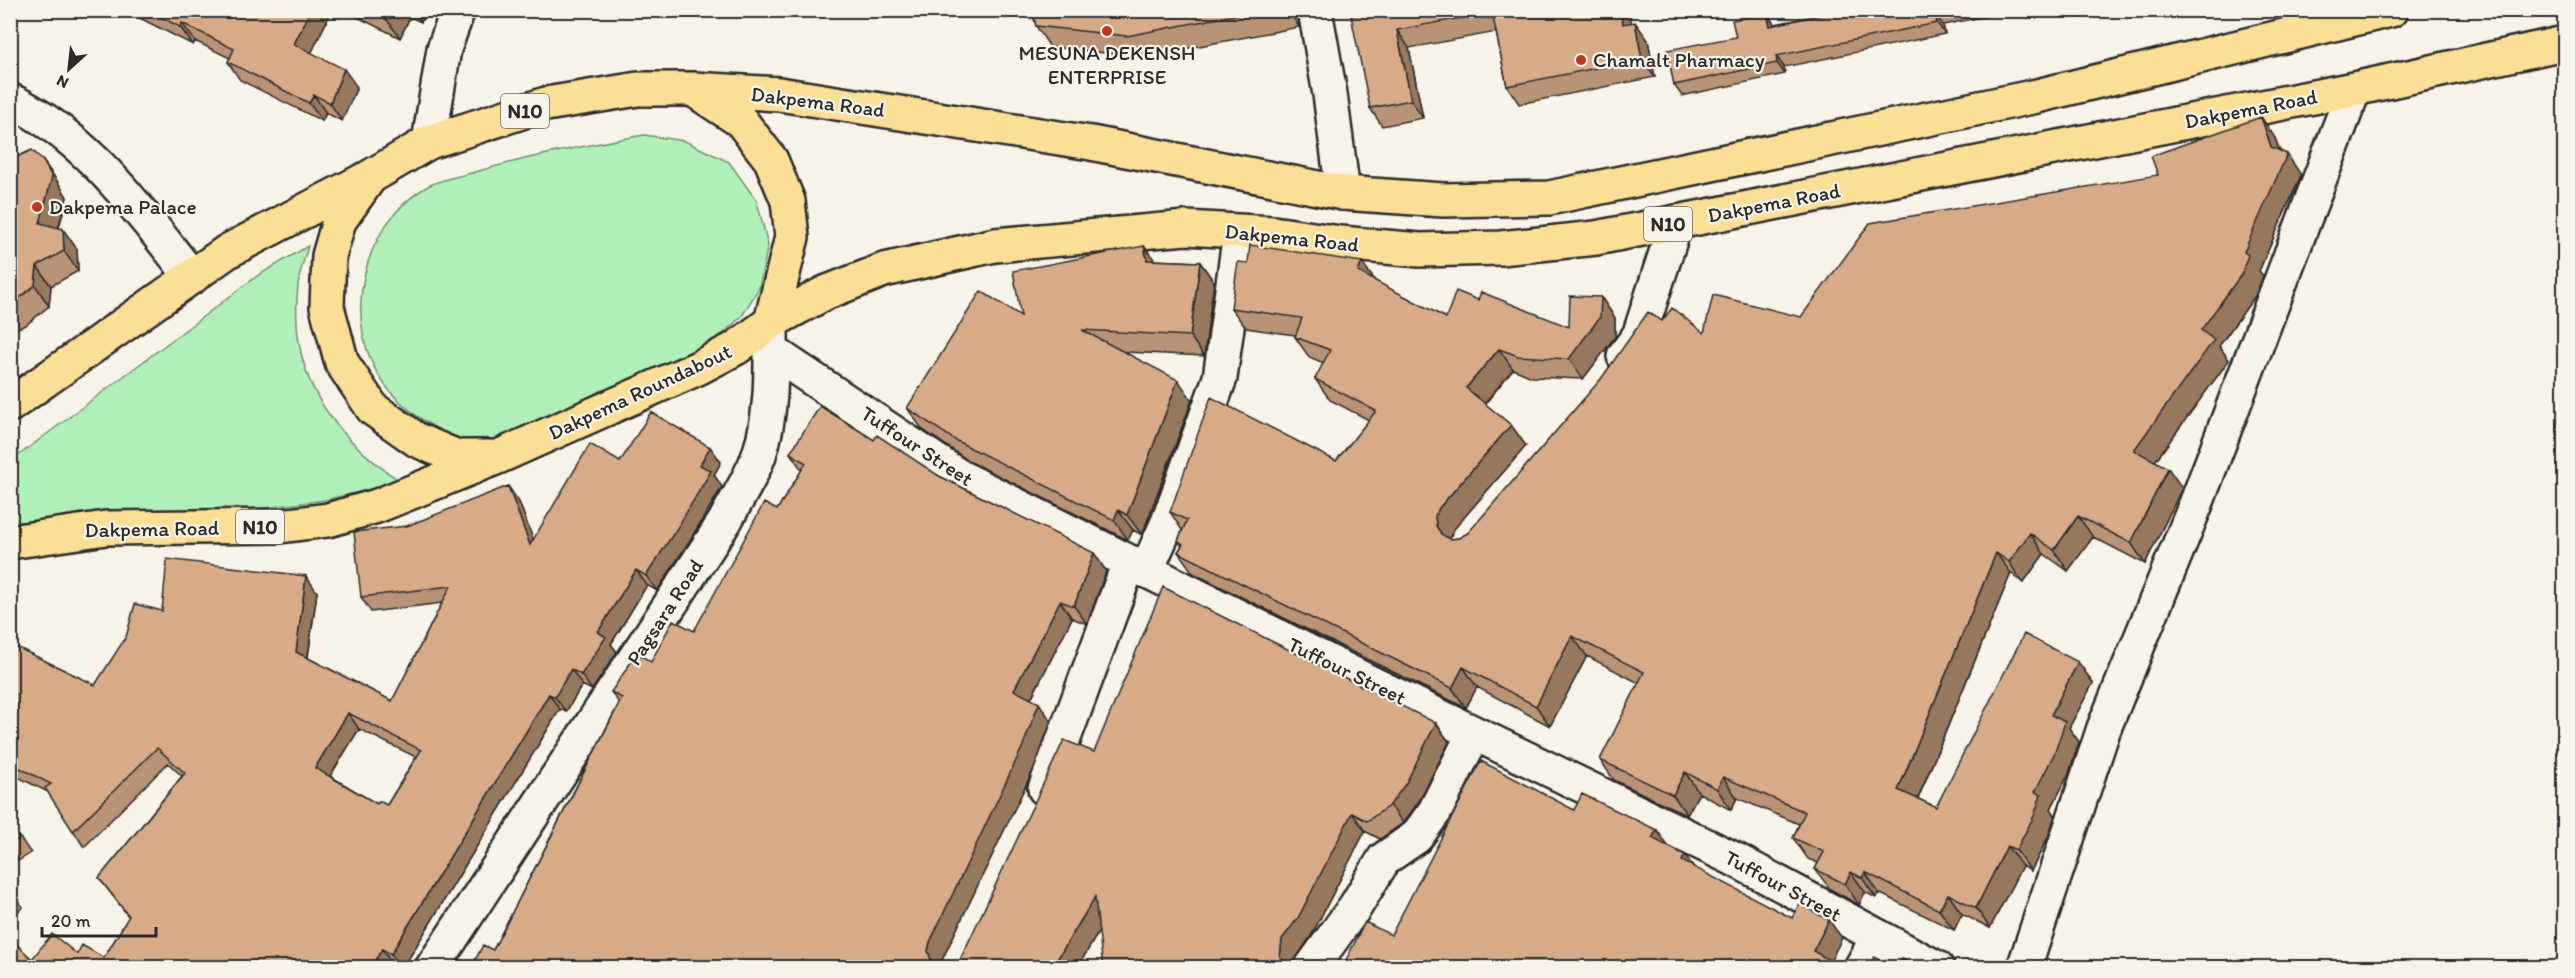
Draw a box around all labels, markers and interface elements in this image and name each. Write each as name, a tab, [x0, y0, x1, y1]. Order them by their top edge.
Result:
marker: MESUNA DEKENSH ENTERPRISE	[1100, 24, 1114, 38]
north arrow	[39, 39, 99, 99]
place label: MESUNA DEKENSH ENTERPRISE	[1018, 40, 1196, 89]
place label: Chamalt Pharmacy	[1593, 47, 1765, 72]
marker: Chamalt Pharmacy	[1574, 53, 1588, 67]
text: N	[53, 71, 72, 93]
street label: Dakpema Road	[750, 81, 887, 122]
street label: Dakpema Road	[2182, 83, 2320, 134]
road number: N10	[501, 94, 549, 128]
street label: Dakpema Road	[1705, 177, 1843, 228]
place label: Dakpema Palace	[49, 194, 197, 219]
marker: Dakpema Palace	[30, 200, 44, 214]
road number: N10	[1644, 207, 1692, 241]
street label: Dakpema Road	[1224, 218, 1361, 257]
street label: Dakpema Roundabout	[544, 338, 735, 445]
street label: Tuffour Street	[857, 400, 978, 491]
road number: N10	[236, 510, 284, 544]
street label: Dakpema Road	[84, 515, 220, 542]
street label: Pagsara Road	[621, 553, 708, 670]
street label: Tuffour Street	[1284, 631, 1411, 710]
street label: Tuffour Street	[1721, 844, 1846, 927]
scale bar	[42, 900, 156, 938]
text: 20 m	[51, 910, 91, 932]

